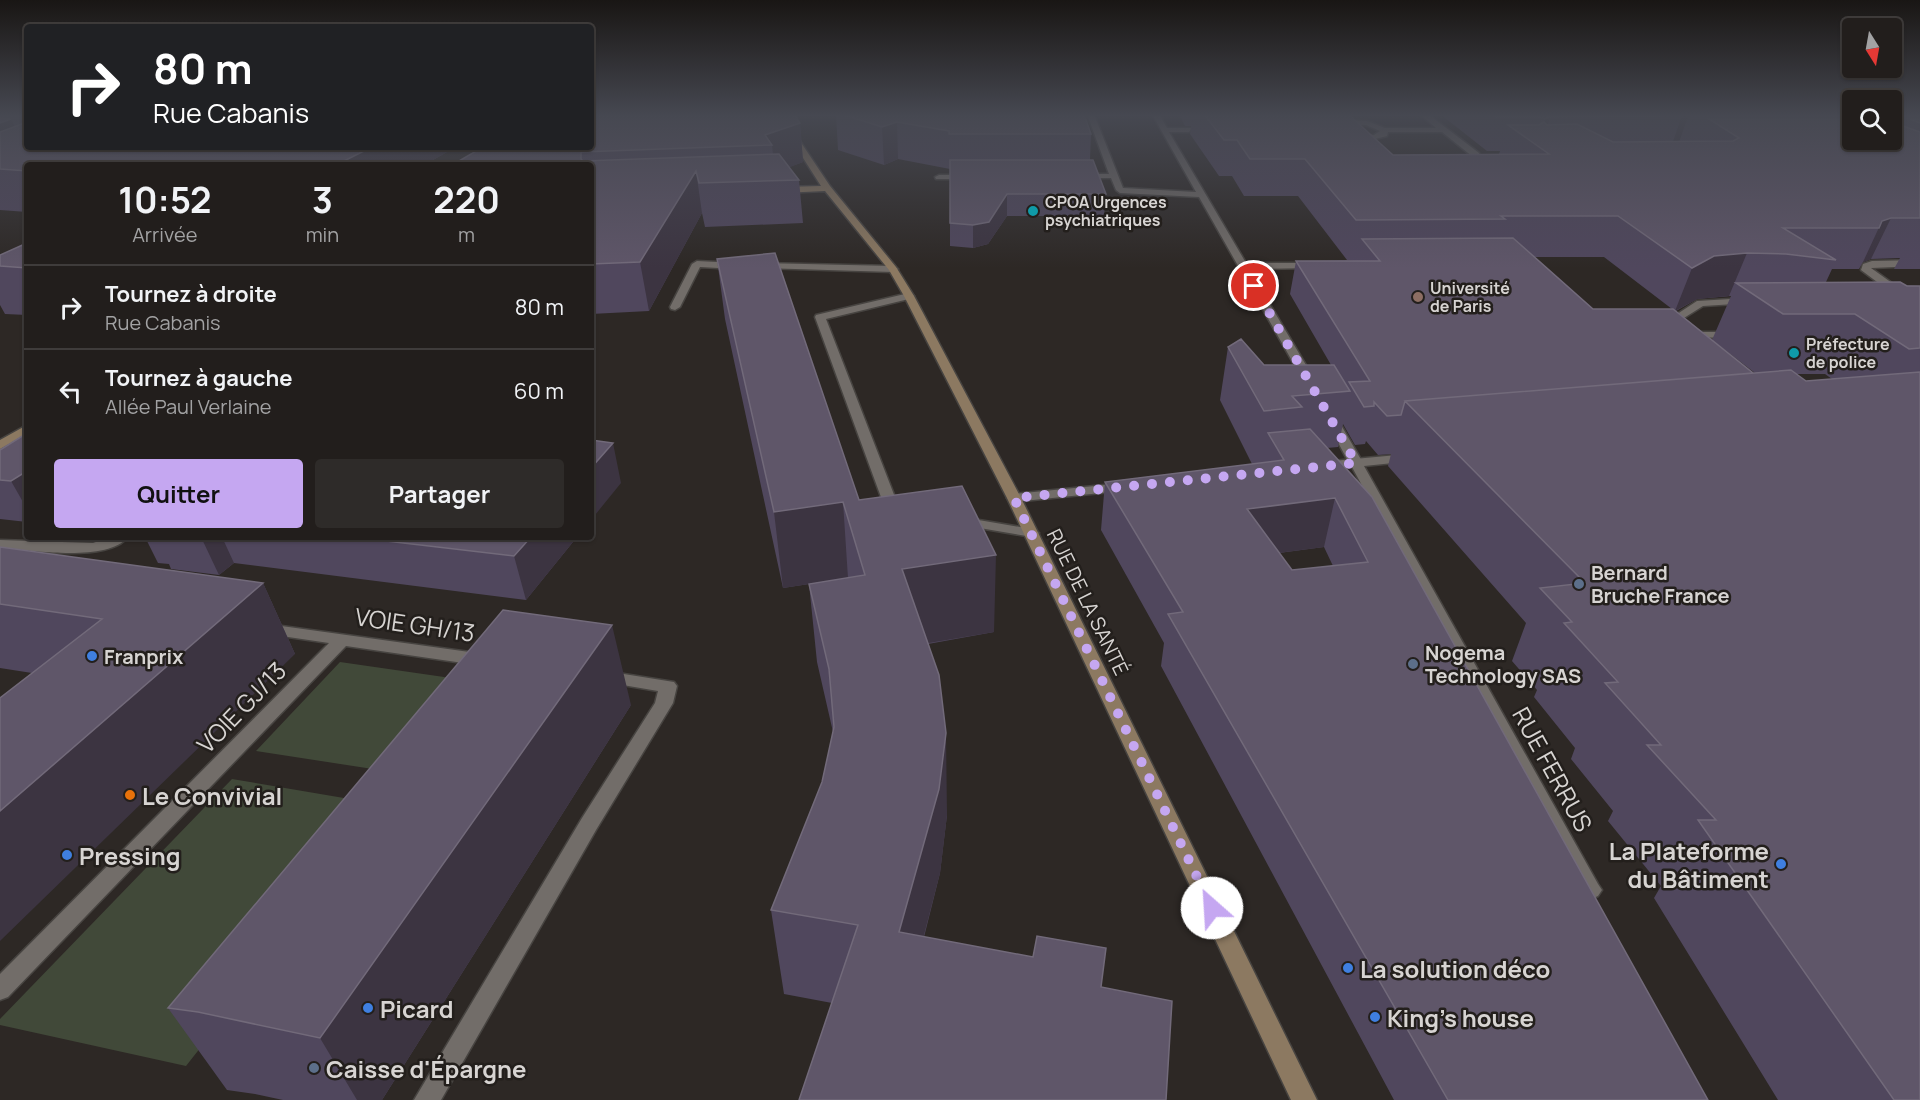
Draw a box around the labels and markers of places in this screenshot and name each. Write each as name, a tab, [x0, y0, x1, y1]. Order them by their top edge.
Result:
place label: CPOA Urgences psychiatriques	[1045, 191, 1167, 231]
marker: CPOA Urgences psychiatriques	[1026, 204, 1040, 218]
pin	[1228, 260, 1279, 311]
place label: Université de Paris	[1430, 277, 1510, 317]
marker: Université de Paris	[1411, 290, 1425, 304]
place label: Préfecture de police	[1806, 333, 1890, 373]
marker: Préfecture de police	[1787, 346, 1801, 360]
place label: Bernard Bruche France	[1591, 559, 1729, 609]
marker: Bernard Bruche France	[1572, 577, 1586, 591]
place label: Nogema Technology SAS	[1425, 639, 1581, 689]
place label: Franprix	[104, 643, 183, 670]
marker: Franprix	[85, 649, 99, 663]
marker: Nogema Technology SAS	[1406, 657, 1420, 671]
place label: Le Convivial	[142, 779, 282, 812]
marker: Le Convivial	[123, 788, 137, 802]
place label: La Plateforme du Bâtiment	[1609, 834, 1769, 895]
place label: Pressing	[79, 839, 181, 872]
marker: Pressing	[60, 848, 74, 862]
marker: La Plateforme du Bâtiment	[1774, 857, 1788, 871]
place label: La solution déco	[1360, 952, 1550, 985]
marker: La solution déco	[1341, 961, 1355, 975]
place label: Picard	[380, 992, 454, 1025]
marker: Picard	[361, 1001, 375, 1015]
place label: King's house	[1387, 1001, 1534, 1034]
marker: King's house	[1368, 1010, 1382, 1024]
place label: Caisse d'Épargne	[326, 1052, 526, 1085]
marker: Caisse d'Épargne	[307, 1061, 321, 1075]

